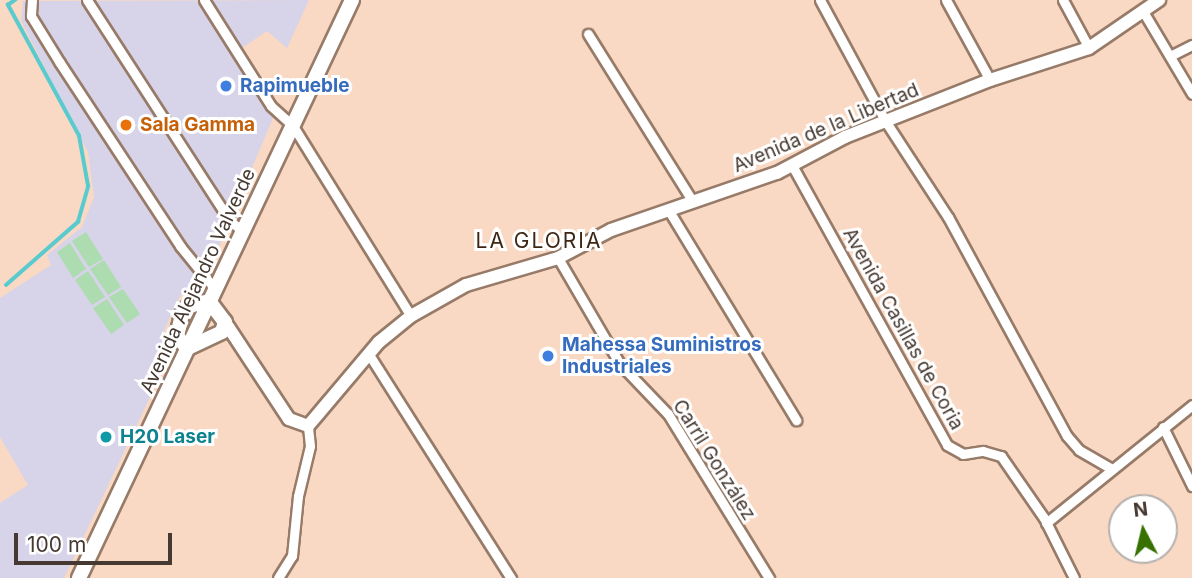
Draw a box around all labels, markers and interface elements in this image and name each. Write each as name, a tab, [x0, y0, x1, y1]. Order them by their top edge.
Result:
place label: Rapimueble	[240, 75, 349, 97]
marker: Rapimueble	[218, 78, 234, 94]
street label: Avenida de la Libertad	[730, 79, 922, 177]
place label: Sala Gamma	[140, 114, 255, 136]
marker: Sala Gamma	[118, 117, 134, 133]
street label: Avenida Alejandro Valverde	[136, 165, 260, 397]
street label: Avenida Casillas de Coria	[838, 224, 968, 434]
district label: LA GLORIA	[477, 228, 601, 254]
place label: Mahessa Suministros Industriales	[562, 334, 762, 378]
marker: Mahessa Suministros Industriales	[540, 348, 556, 364]
street label: Carril González	[668, 396, 760, 524]
place label: H20 Laser	[120, 426, 215, 448]
marker: H20 Laser	[98, 429, 114, 445]
north arrow	[1108, 494, 1178, 564]
text: N	[1132, 497, 1149, 522]
scale bar	[18, 518, 175, 562]
text: 100 m	[27, 532, 86, 557]

